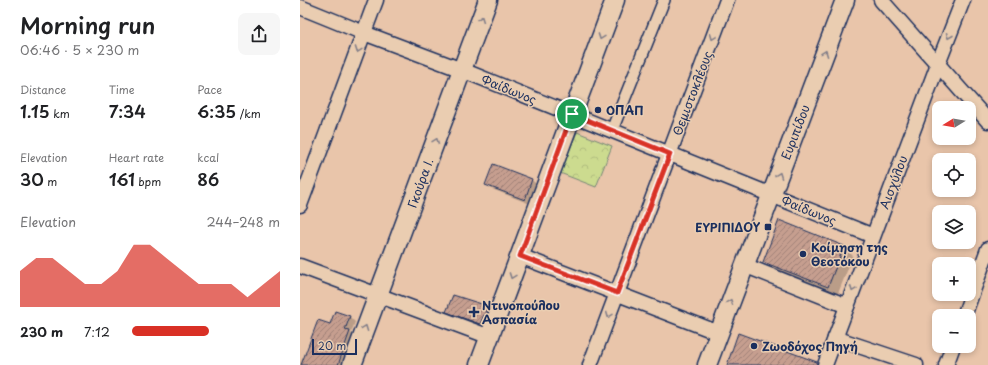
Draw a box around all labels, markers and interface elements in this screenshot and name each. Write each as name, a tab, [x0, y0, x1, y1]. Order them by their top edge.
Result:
text: Morning run	[20, 8, 155, 41]
button: share	[238, 13, 280, 55]
one-way arrow	[477, 16, 485, 23]
one-way arrow	[598, 33, 606, 40]
one-way arrow	[710, 33, 718, 40]
one-way arrow	[945, 33, 953, 40]
text: 06:46 · 5 × 230 m	[20, 40, 139, 59]
one-way arrow	[354, 46, 362, 53]
street label: Θεμιστοκλέους	[668, 48, 716, 138]
one-way arrow	[820, 50, 828, 57]
street label: Φαίδωνος	[479, 70, 539, 108]
text: Distance	[20, 81, 66, 98]
text: Time	[109, 81, 135, 98]
text: Pace	[197, 81, 222, 98]
pin	[555, 97, 589, 131]
text: 1.15	[20, 98, 50, 124]
text: 7:34	[109, 98, 146, 124]
text: 6:35	[197, 98, 236, 124]
place label: ΟΠΑΠ	[606, 101, 644, 119]
north arrow	[932, 101, 976, 145]
map controls	[932, 101, 976, 353]
street label: Ευριπίδου	[776, 102, 814, 162]
icon: arrive	[561, 103, 583, 125]
text: km	[50, 105, 70, 122]
text: /km	[236, 105, 261, 122]
marker: ΟΠΑΠ	[593, 105, 603, 115]
one-way arrow	[431, 138, 439, 145]
text: Elevation	[20, 149, 67, 166]
text: Heart rate	[109, 149, 164, 166]
text: kcal	[197, 149, 219, 166]
street label: Αισχύλου	[875, 153, 911, 211]
button: locate	[932, 153, 976, 197]
street label: Γκούρα Ι.	[403, 156, 437, 210]
text: 30	[20, 166, 44, 192]
text: 161	[109, 166, 135, 192]
text: 86	[197, 166, 219, 192]
one-way arrow	[774, 171, 782, 178]
text: m	[44, 173, 57, 190]
text: bpm	[135, 173, 161, 190]
street label: Φαίδωνος	[779, 191, 839, 229]
button: layers	[932, 205, 976, 249]
text: Elevation	[20, 212, 76, 231]
text: 244–248 m	[206, 212, 280, 231]
place label: ΕΥΡΙΠΙΔΟΥ	[695, 218, 761, 236]
marker: ΕΥΡΙΠΙΔΟΥ	[763, 222, 773, 232]
place label: Κοίμηση της Θεοτόκου	[811, 238, 888, 270]
marker: Κοίμηση της Θεοτόκου	[798, 249, 808, 259]
button: +	[932, 257, 976, 301]
one-way arrow	[509, 273, 517, 280]
one-way arrow	[850, 285, 858, 292]
place label: Ντινοπούλου Ασπασία	[482, 296, 560, 328]
one-way arrow	[726, 299, 734, 306]
marker: Ντινοπούλου Ασπασία	[469, 307, 479, 317]
button: −	[932, 309, 976, 353]
one-way arrow	[605, 312, 613, 319]
text: 230 m	[20, 322, 63, 341]
text: 7:12	[84, 322, 110, 341]
one-way arrow	[361, 325, 369, 332]
scale bar	[312, 337, 357, 356]
text: 20 m	[318, 337, 346, 354]
place label: Ζωοδόχος Πηγή	[762, 337, 858, 355]
marker: Ζωοδόχος Πηγή	[749, 341, 759, 351]

